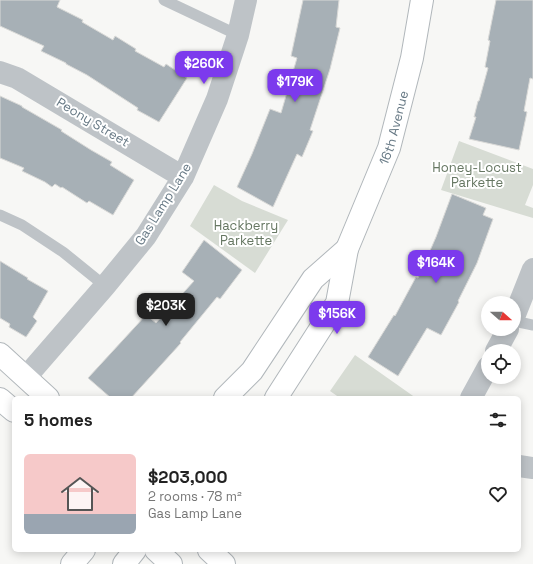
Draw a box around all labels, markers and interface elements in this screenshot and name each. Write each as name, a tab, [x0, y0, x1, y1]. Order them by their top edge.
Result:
pin: $260K	[176, 51, 232, 85]
text: $260K	[184, 55, 224, 72]
pin: $179K	[267, 69, 323, 103]
text: $179K	[276, 73, 314, 90]
street label: 16th Avenue	[374, 89, 412, 167]
street label: Peony Street	[53, 94, 133, 150]
park label: Honey-Locust Parkette	[432, 159, 522, 191]
street label: Gas Lamp Lane	[131, 160, 195, 248]
park label: Hackberry Parkette	[214, 217, 278, 249]
pin: $164K	[408, 250, 464, 284]
text: $164K	[417, 254, 455, 271]
pin: $203K	[138, 293, 194, 327]
north arrow	[481, 296, 521, 336]
map controls	[481, 296, 521, 384]
text: $203K	[146, 297, 186, 314]
pin: $156K	[309, 301, 365, 335]
text: $156K	[318, 305, 356, 322]
button: locate	[481, 344, 521, 384]
text: 5 homes	[24, 409, 93, 431]
icon: filters	[487, 409, 509, 431]
text: $203,000	[148, 466, 228, 488]
icon: home	[56, 470, 104, 518]
icon: heart	[487, 483, 509, 505]
text: 2 rooms · 78 m²	[148, 488, 242, 505]
text: Gas Lamp Lane	[148, 505, 242, 522]

